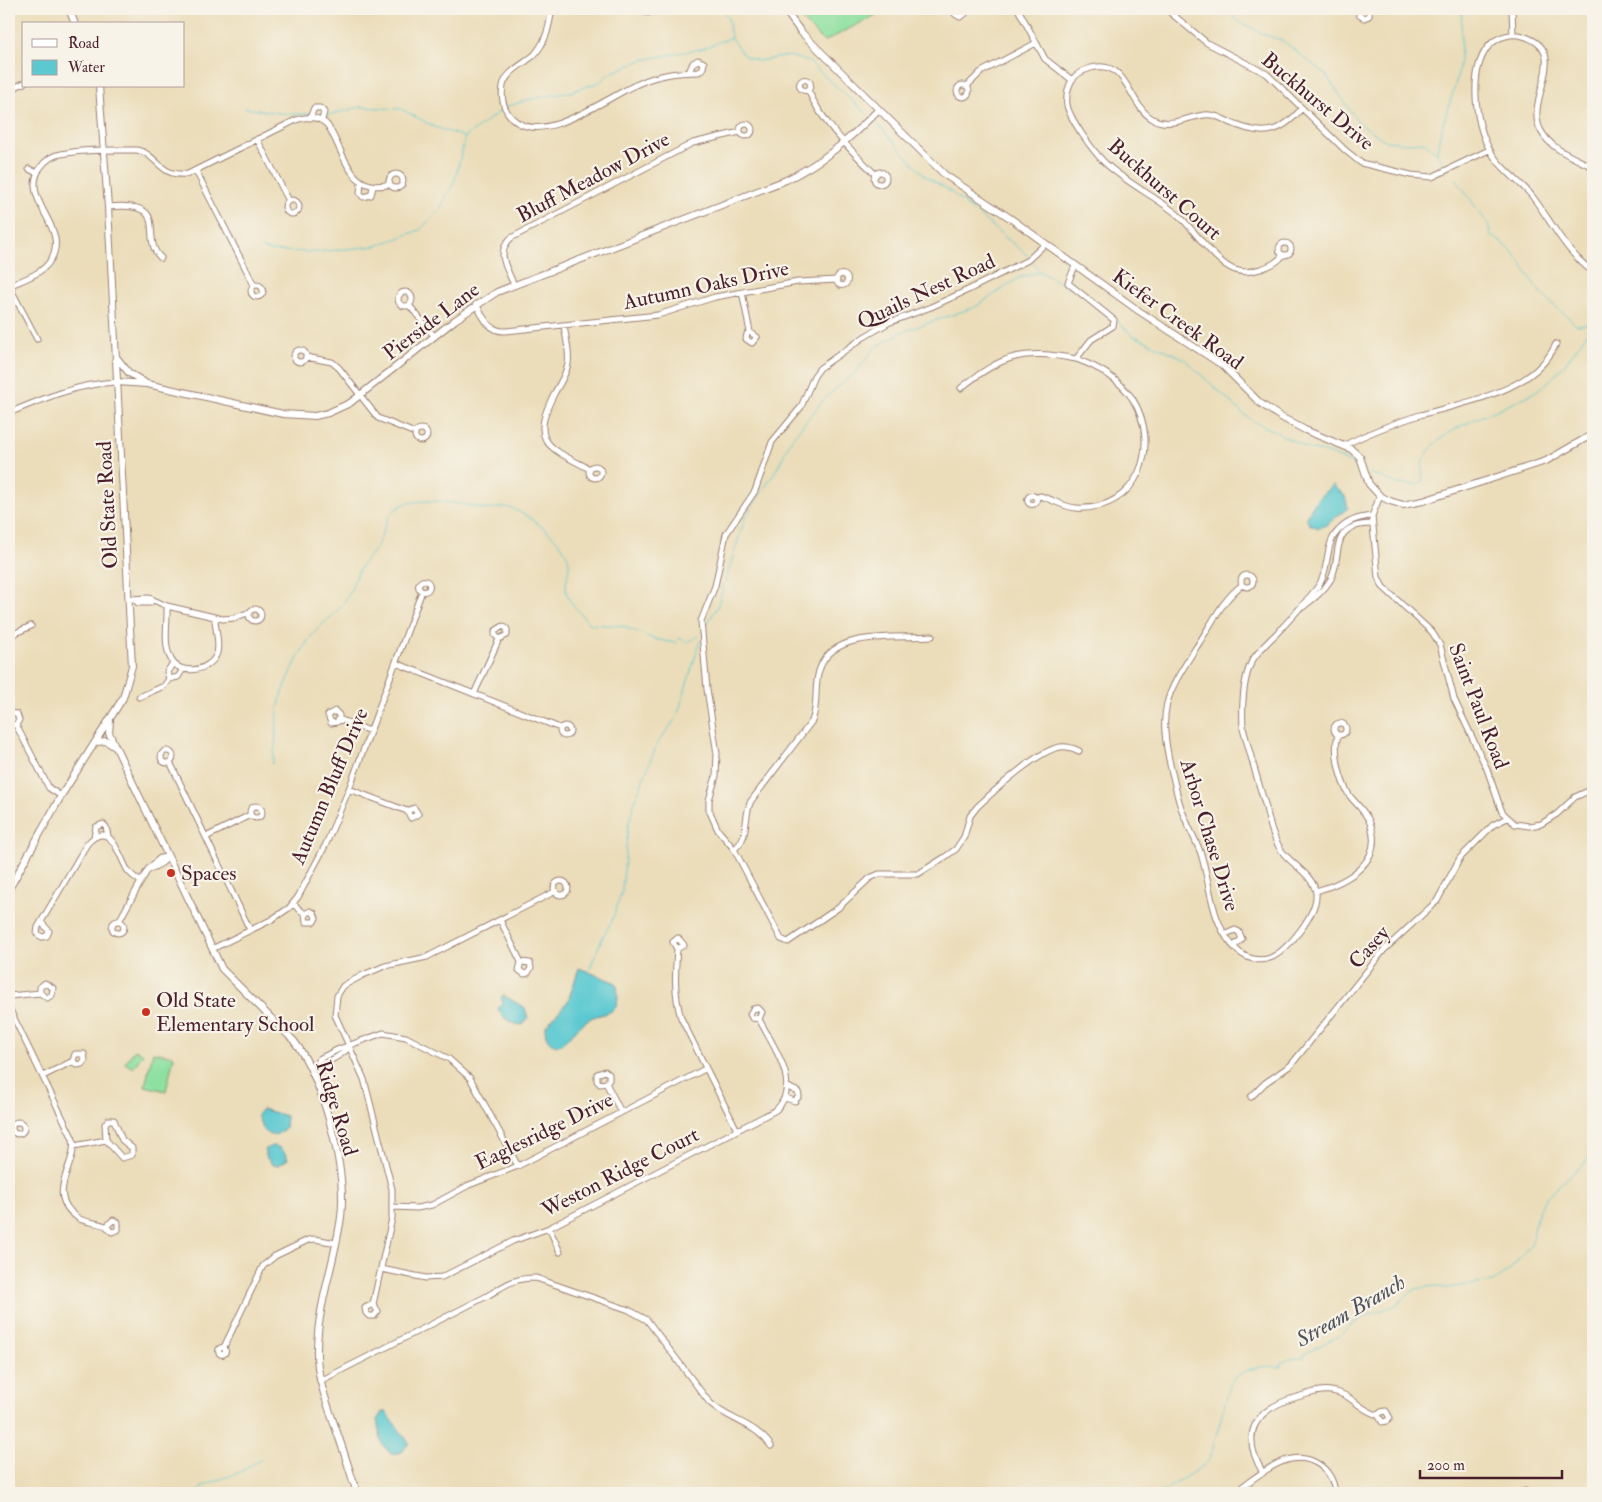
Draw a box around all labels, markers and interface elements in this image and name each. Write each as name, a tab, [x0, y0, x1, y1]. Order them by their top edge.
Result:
legend	[22, 22, 185, 88]
text: Road	[68, 34, 100, 53]
street label: Buckhurst Drive	[1256, 46, 1380, 157]
text: Water	[67, 58, 105, 77]
street label: Bluff Meadow Drive	[512, 126, 675, 229]
street label: Buckhurst Court	[1102, 133, 1227, 246]
street label: Quails Nest Road	[853, 247, 1000, 335]
street label: Autumn Oaks Drive	[620, 255, 792, 316]
street label: Kiefer Creek Road	[1107, 263, 1249, 376]
street label: Pierside Lane	[378, 276, 485, 366]
street label: Old State Road	[91, 440, 124, 570]
street label: Saint Paul Road	[1442, 639, 1515, 774]
street label: Autumn Bluff Drive	[284, 704, 375, 870]
street label: Arbor Chase Drive	[1173, 755, 1245, 915]
place label: Spaces	[181, 860, 236, 887]
marker: Spaces	[165, 867, 177, 879]
street label: Casey	[1343, 919, 1396, 975]
place label: Old State Elementary School	[156, 987, 315, 1038]
marker: Old State Elementary School	[140, 1006, 152, 1018]
street label: Ridge Road	[309, 1057, 364, 1160]
street label: Eaglesridge Drive	[471, 1086, 618, 1177]
street label: Weston Ridge Court	[536, 1121, 704, 1224]
water label: Stream Branch	[1290, 1268, 1410, 1354]
scale bar	[1420, 1447, 1562, 1479]
text: 200 m	[1427, 1456, 1465, 1475]

